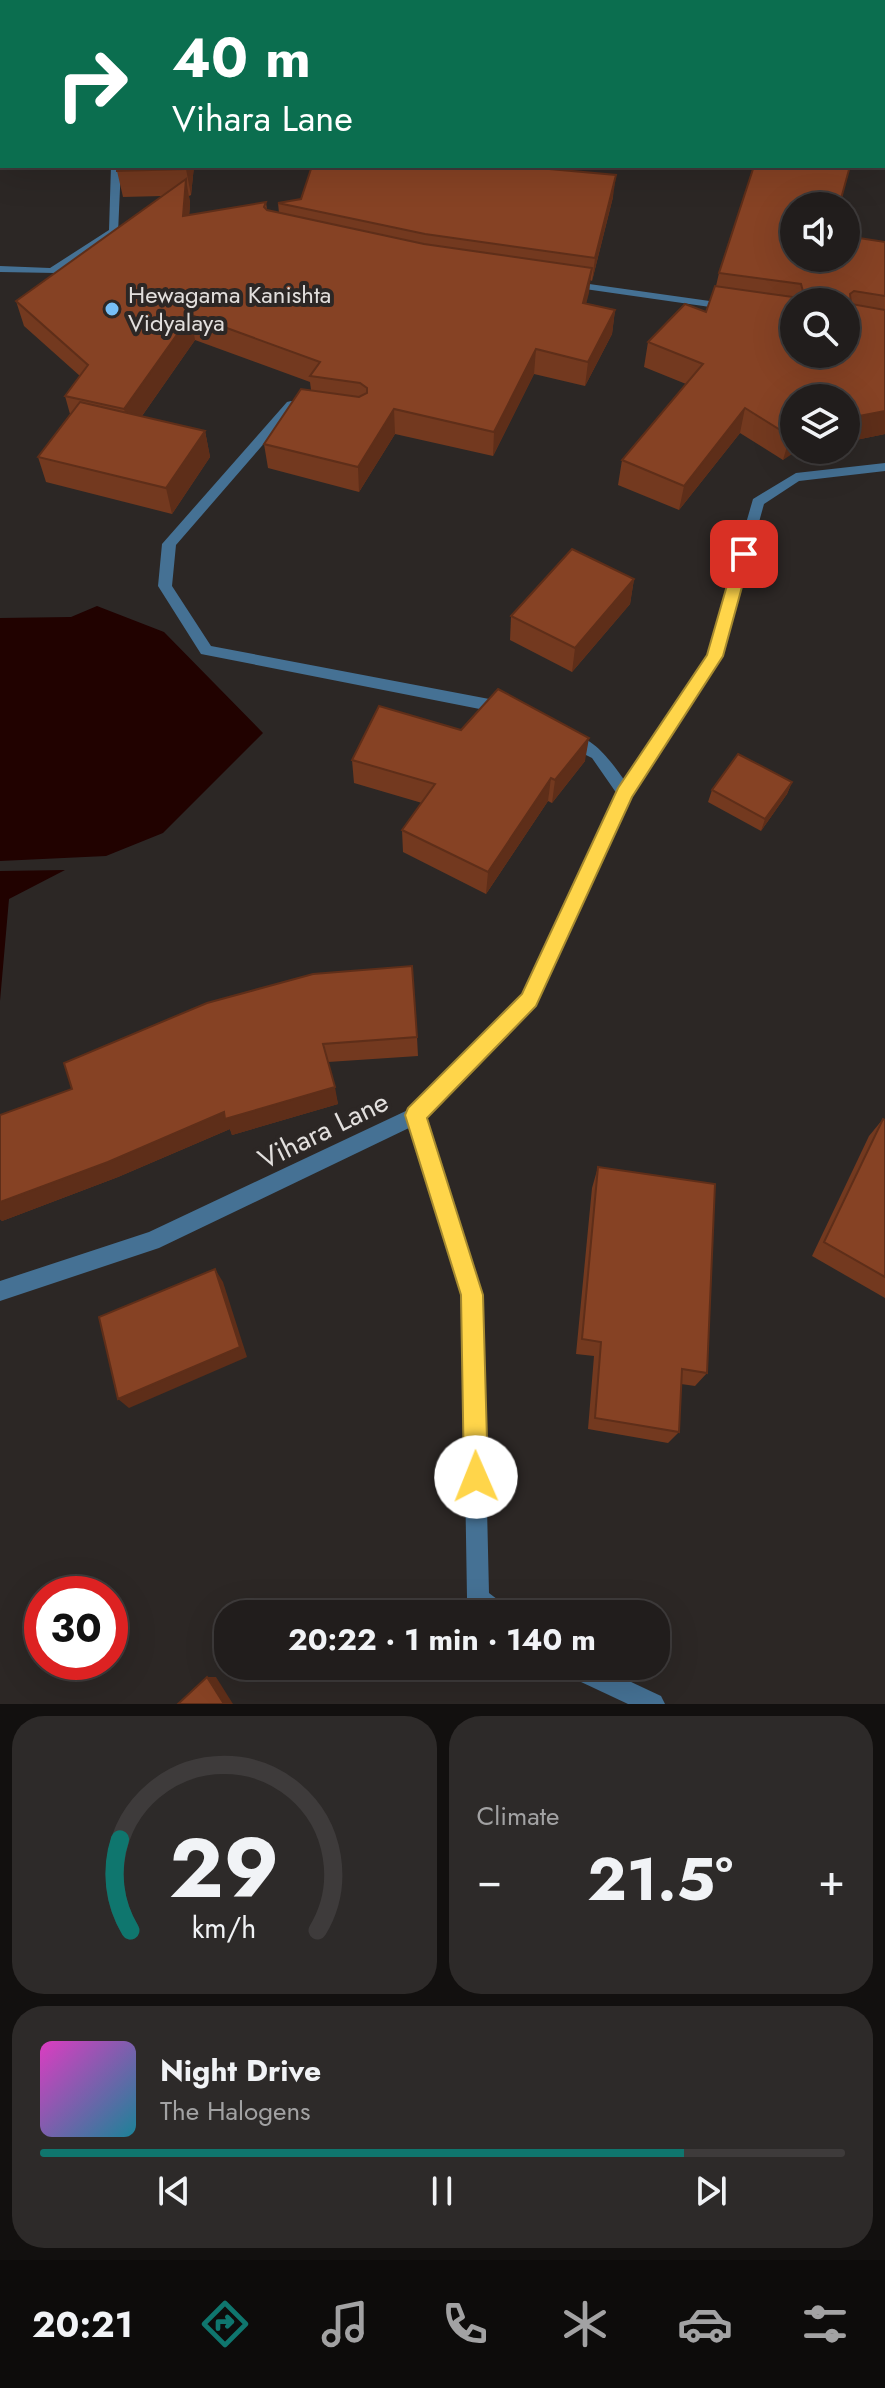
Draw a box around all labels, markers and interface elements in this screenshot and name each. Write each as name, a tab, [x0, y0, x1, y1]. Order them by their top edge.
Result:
text: 40 m	[172, 17, 311, 98]
icon: right	[40, 32, 144, 136]
text: Vihara Lane	[172, 92, 353, 144]
map controls	[780, 192, 860, 464]
button: sound	[780, 192, 860, 272]
place label: Hewagama Kanishta Vidyalaya	[128, 277, 331, 340]
button: search	[780, 288, 860, 368]
marker: Hewagama Kanishta Vidyalaya	[103, 300, 121, 318]
button: layers	[780, 384, 860, 464]
pin	[710, 520, 778, 588]
icon: arrive	[722, 532, 766, 576]
street label: Vihara Lane	[251, 1081, 395, 1180]
position arrow	[434, 1435, 518, 1519]
speed limit sign: 30	[24, 1576, 128, 1680]
text: 20:22 · 1 min · 140 m	[288, 1618, 596, 1661]
text: Climate	[477, 1797, 559, 1835]
text: 29	[169, 1808, 279, 1928]
text: 21.5°	[587, 1836, 733, 1923]
text: −	[477, 1848, 502, 1912]
text: +	[818, 1848, 845, 1912]
text: km/h	[192, 1907, 257, 1949]
text: Night Drive	[160, 2049, 321, 2092]
text: The Halogens	[160, 2092, 311, 2130]
icon: previous	[152, 2169, 196, 2213]
icon: pause	[420, 2169, 464, 2213]
icon: next	[689, 2169, 733, 2213]
icon: directions	[197, 2296, 253, 2352]
icon: music	[317, 2296, 373, 2352]
icon: phone	[437, 2296, 493, 2352]
icon: climate	[557, 2296, 613, 2352]
icon: car	[677, 2296, 733, 2352]
icon: filters	[797, 2296, 853, 2352]
text: 20:21	[32, 2298, 133, 2350]

